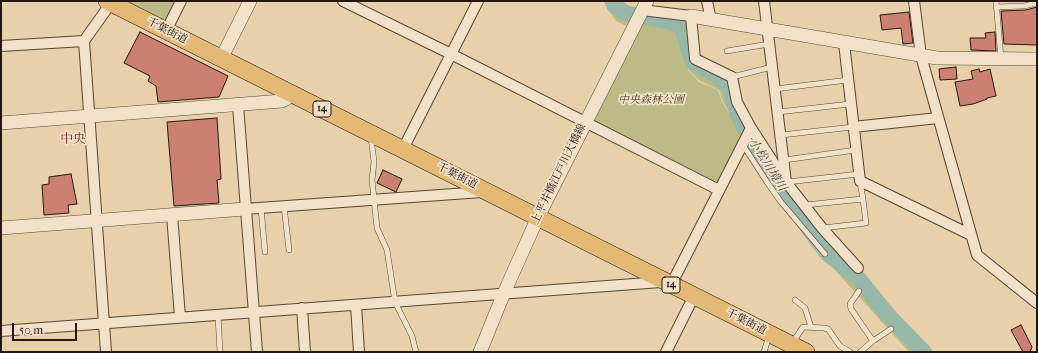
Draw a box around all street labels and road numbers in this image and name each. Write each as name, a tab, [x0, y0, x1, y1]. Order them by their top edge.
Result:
street label: 千葉街道	[144, 15, 190, 47]
road number: 14	[313, 101, 331, 117]
street label: 上平井橋江戸川大橋線	[529, 122, 589, 226]
street label: 千葉街道	[434, 160, 480, 192]
road number: 14	[662, 277, 680, 293]
street label: 千葉街道	[723, 306, 769, 338]

